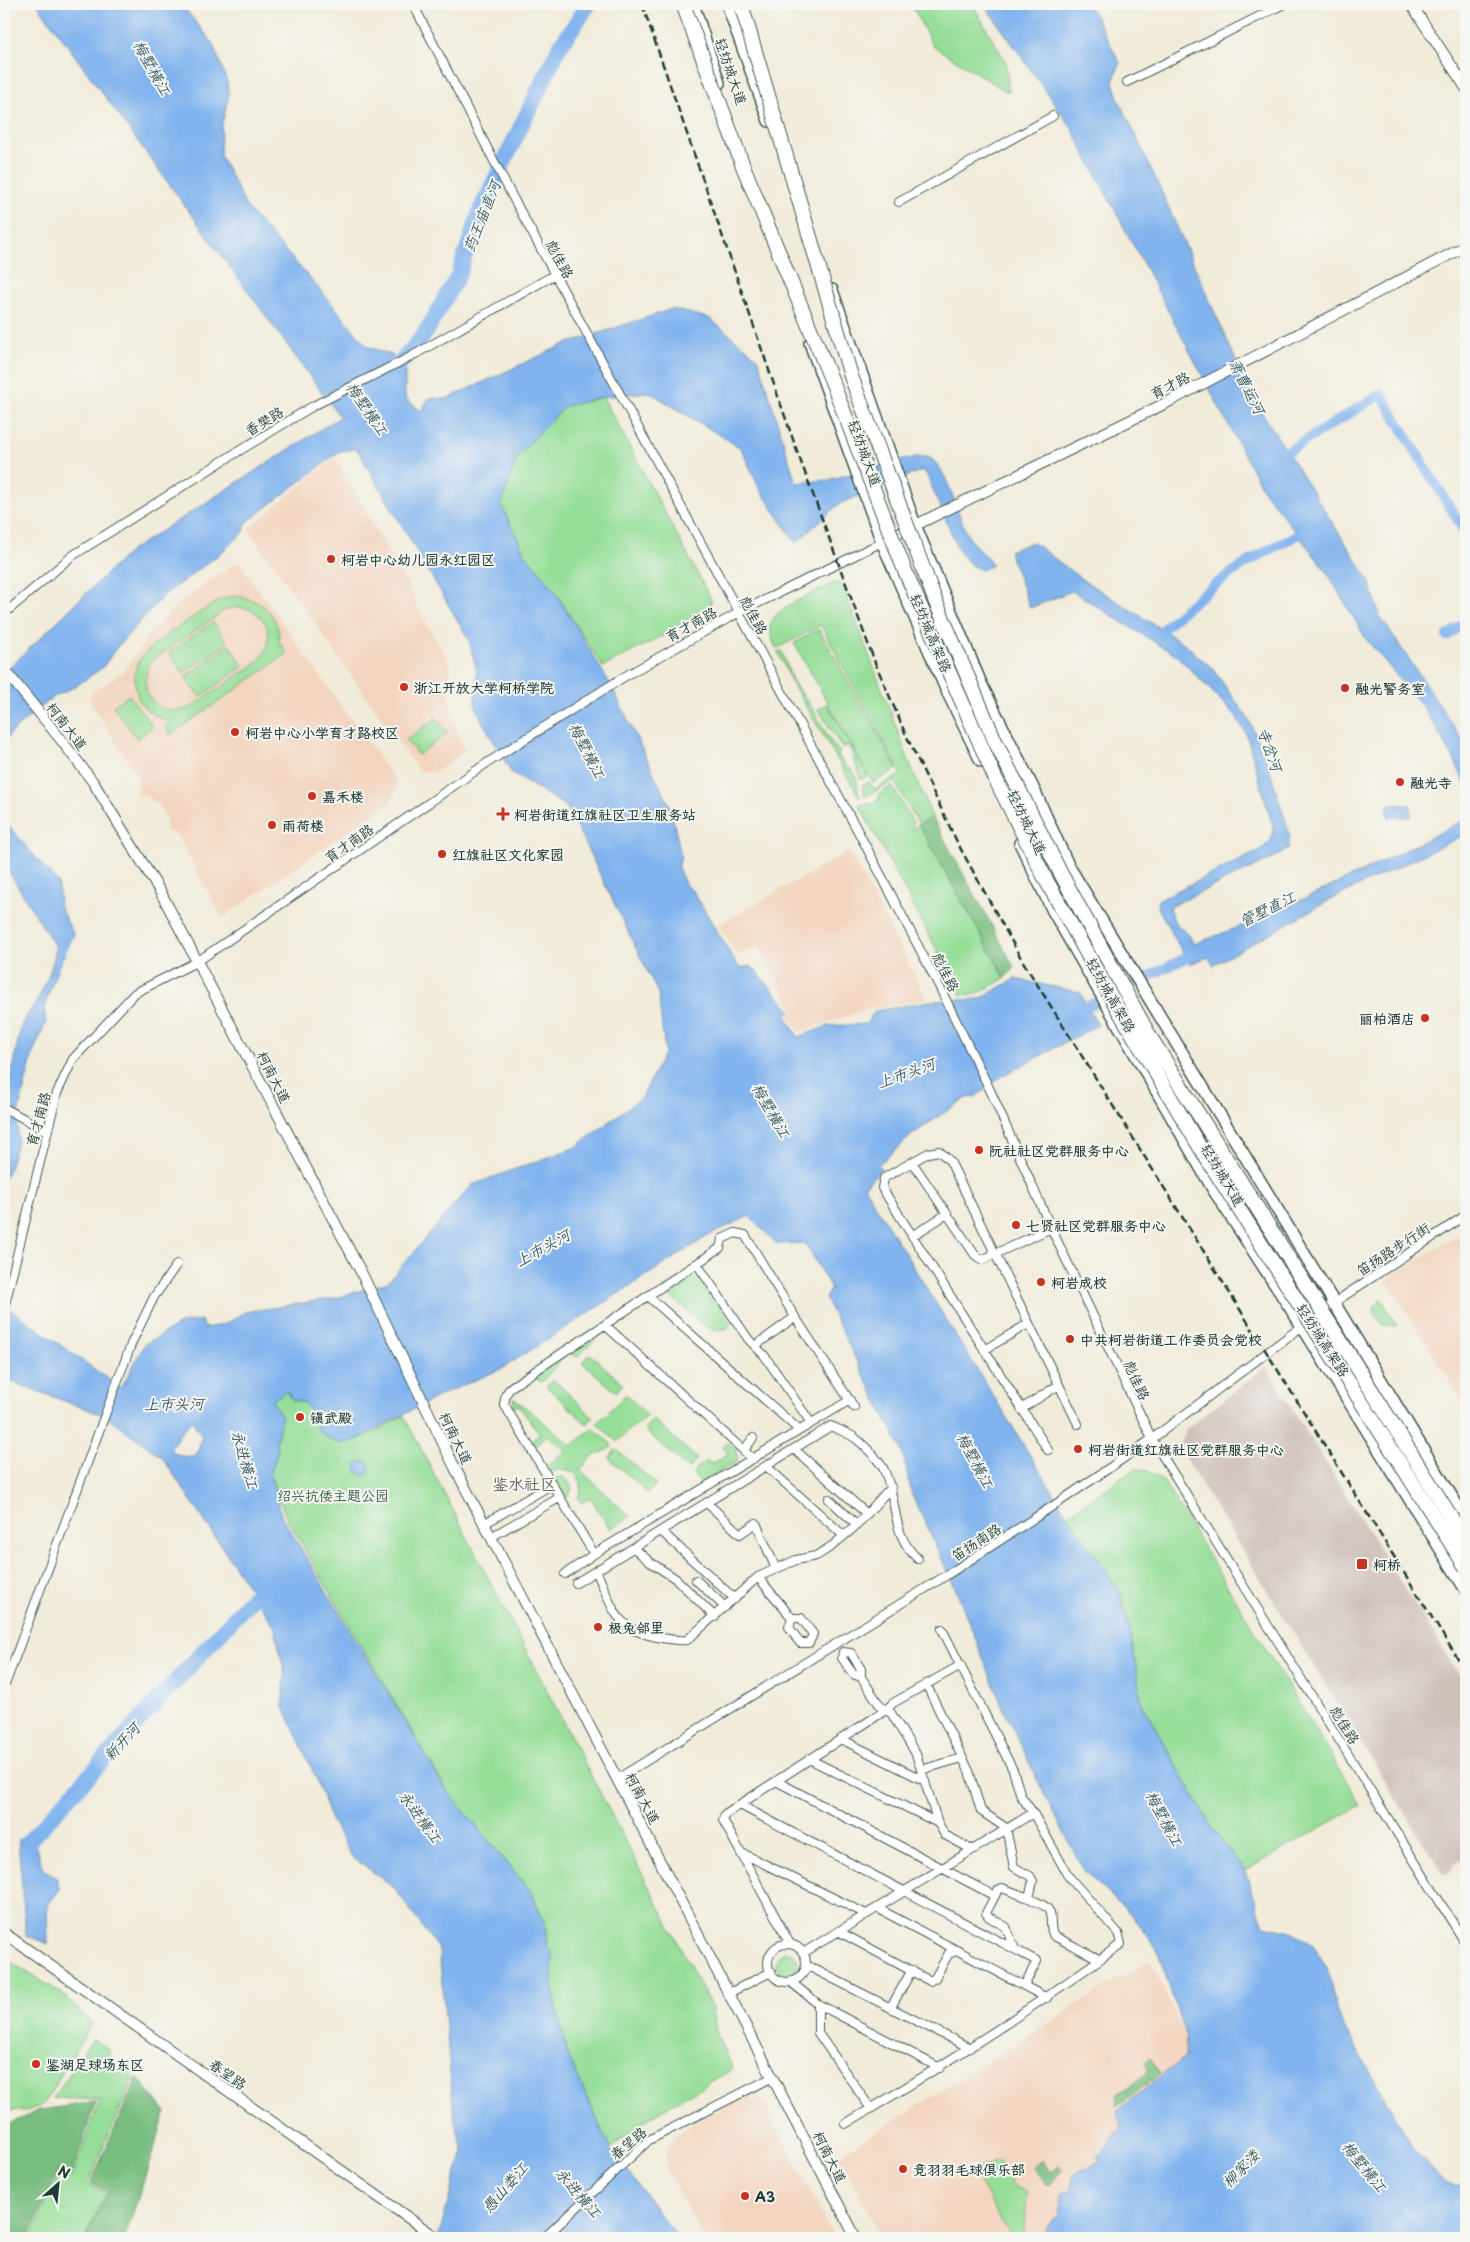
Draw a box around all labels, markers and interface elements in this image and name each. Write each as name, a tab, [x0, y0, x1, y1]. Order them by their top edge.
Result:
street label: 轻纺城大道	[710, 34, 752, 108]
water label: 梅墅横江	[128, 35, 178, 100]
water label: 药王庙直河	[456, 174, 507, 255]
street label: 彪佳路	[541, 236, 579, 282]
water label: 萧曹运河	[1224, 354, 1273, 421]
street label: 育才路	[1147, 366, 1193, 404]
water label: 梅墅横江	[342, 377, 395, 440]
street label: 香樊路	[241, 401, 287, 441]
street label: 轻纺城大道	[843, 417, 887, 489]
place label: 柯岩中心幼儿园永红园区	[341, 549, 495, 570]
marker: 柯岩中心幼儿园永红园区	[325, 553, 337, 565]
street label: 轻纺城高架路	[905, 590, 957, 676]
street label: 彪佳路	[735, 592, 773, 638]
street label: 育才南路	[661, 601, 721, 647]
place label: 浙江开放大学柯桥学院	[414, 677, 554, 698]
place label: 融光警务室	[1355, 678, 1425, 699]
marker: 浙江开放大学柯桥学院	[398, 681, 410, 693]
marker: 融光警务室	[1339, 682, 1351, 694]
street label: 柯南大道	[41, 697, 93, 755]
water label: 梅墅横江	[564, 718, 612, 783]
place label: 柯岩中心小学育才路校区	[245, 722, 399, 743]
water label: 寺岔河	[1253, 724, 1290, 777]
marker: 柯岩中心小学育才路校区	[229, 726, 241, 738]
place label: 融光寺	[1410, 772, 1452, 793]
marker: 融光寺	[1394, 776, 1406, 788]
place label: 嘉禾楼	[322, 786, 364, 807]
street label: 轻纺城大道	[1002, 786, 1052, 858]
marker: 嘉禾楼	[306, 790, 318, 802]
place label: 柯岩街道红旗社区卫生服务站	[514, 804, 696, 825]
marker: 柯岩街道红旗社区卫生服务站	[496, 807, 510, 821]
place label: 雨荷楼	[282, 815, 324, 836]
street label: 育才南路	[320, 818, 378, 868]
marker: 雨荷楼	[266, 819, 278, 831]
place label: 红旗社区文化家园	[452, 844, 564, 865]
marker: 红旗社区文化家园	[436, 848, 448, 860]
water label: 管墅直江	[1235, 884, 1300, 931]
street label: 彪佳路	[927, 949, 965, 995]
street label: 轻纺城高架路	[1081, 953, 1141, 1037]
place label: 丽柏酒店	[1359, 1008, 1415, 1029]
marker: 丽柏酒店	[1419, 1012, 1431, 1024]
street label: 柯南大道	[252, 1047, 296, 1107]
water label: 上市头河	[874, 1050, 941, 1093]
water label: 梅墅横江	[747, 1078, 797, 1143]
street label: 育才南路	[21, 1089, 55, 1149]
place label: 阮社社区党群服务中心	[989, 1140, 1129, 1161]
street label: 轻纺城大道	[1196, 1140, 1250, 1210]
marker: 阮社社区党群服务中心	[973, 1144, 985, 1156]
place label: 七贤社区党群服务中心	[1026, 1215, 1166, 1236]
street label: 笛扬路步行街	[1352, 1217, 1434, 1281]
marker: 七贤社区党群服务中心	[1010, 1219, 1022, 1231]
water label: 上市头河	[510, 1221, 576, 1272]
place label: 柯岩成校	[1051, 1272, 1107, 1293]
marker: 柯岩成校	[1035, 1276, 1047, 1288]
street label: 轻纺城高架路	[1291, 1299, 1355, 1381]
place label: 中共柯岩街道工作委员会党校	[1080, 1329, 1262, 1350]
marker: 中共柯岩街道工作委员会党校	[1064, 1333, 1076, 1345]
street label: 彪佳路	[1119, 1357, 1155, 1403]
water label: 上市头河	[144, 1391, 207, 1415]
place label: 镇武殿	[310, 1407, 352, 1428]
street label: 柯南大道	[434, 1408, 478, 1468]
marker: 镇武殿	[294, 1411, 306, 1423]
water label: 永进横江	[227, 1427, 266, 1492]
water label: 梅墅横江	[952, 1428, 1001, 1493]
place label: 柯岩街道红旗社区党群服务中心	[1088, 1439, 1284, 1460]
marker: 柯岩街道红旗社区党群服务中心	[1072, 1443, 1084, 1455]
district label: 鉴水社区	[492, 1471, 556, 1495]
park label: 绍兴抗倭主题公园	[277, 1485, 389, 1506]
street label: 笛扬南路	[947, 1518, 1005, 1566]
place label: 柯桥	[1373, 1554, 1401, 1575]
marker: 柯桥	[1355, 1557, 1369, 1571]
place label: 极兔邻里	[608, 1617, 664, 1638]
marker: 极兔邻里	[592, 1621, 604, 1633]
street label: 彪佳路	[1325, 1702, 1365, 1748]
water label: 新开河	[97, 1715, 147, 1765]
street label: 柯南大道	[621, 1768, 665, 1828]
water label: 永进横江	[394, 1785, 449, 1848]
water label: 梅墅横江	[1141, 1786, 1190, 1851]
street label: 春望路	[205, 2053, 251, 2095]
place label: 鉴湖足球场东区	[45, 2054, 144, 2075]
marker: 鉴湖足球场东区	[30, 2058, 42, 2070]
street label: 春望路	[605, 2121, 651, 2165]
street label: 柯南大道	[808, 2127, 852, 2187]
water label: 梅墅横江	[1337, 2135, 1393, 2197]
water label: 柳家溇	[1216, 2143, 1265, 2192]
water label: 愚山娄江	[476, 2156, 533, 2217]
place label: 竞羽羽毛球俱乐部	[913, 2159, 1025, 2180]
north arrow	[32, 2160, 82, 2210]
text: N	[54, 2160, 74, 2184]
water label: 永进横江	[551, 2162, 608, 2223]
marker: 竞羽羽毛球俱乐部	[897, 2163, 909, 2175]
place label: A3	[755, 2186, 775, 2207]
marker: A3	[739, 2190, 751, 2202]

